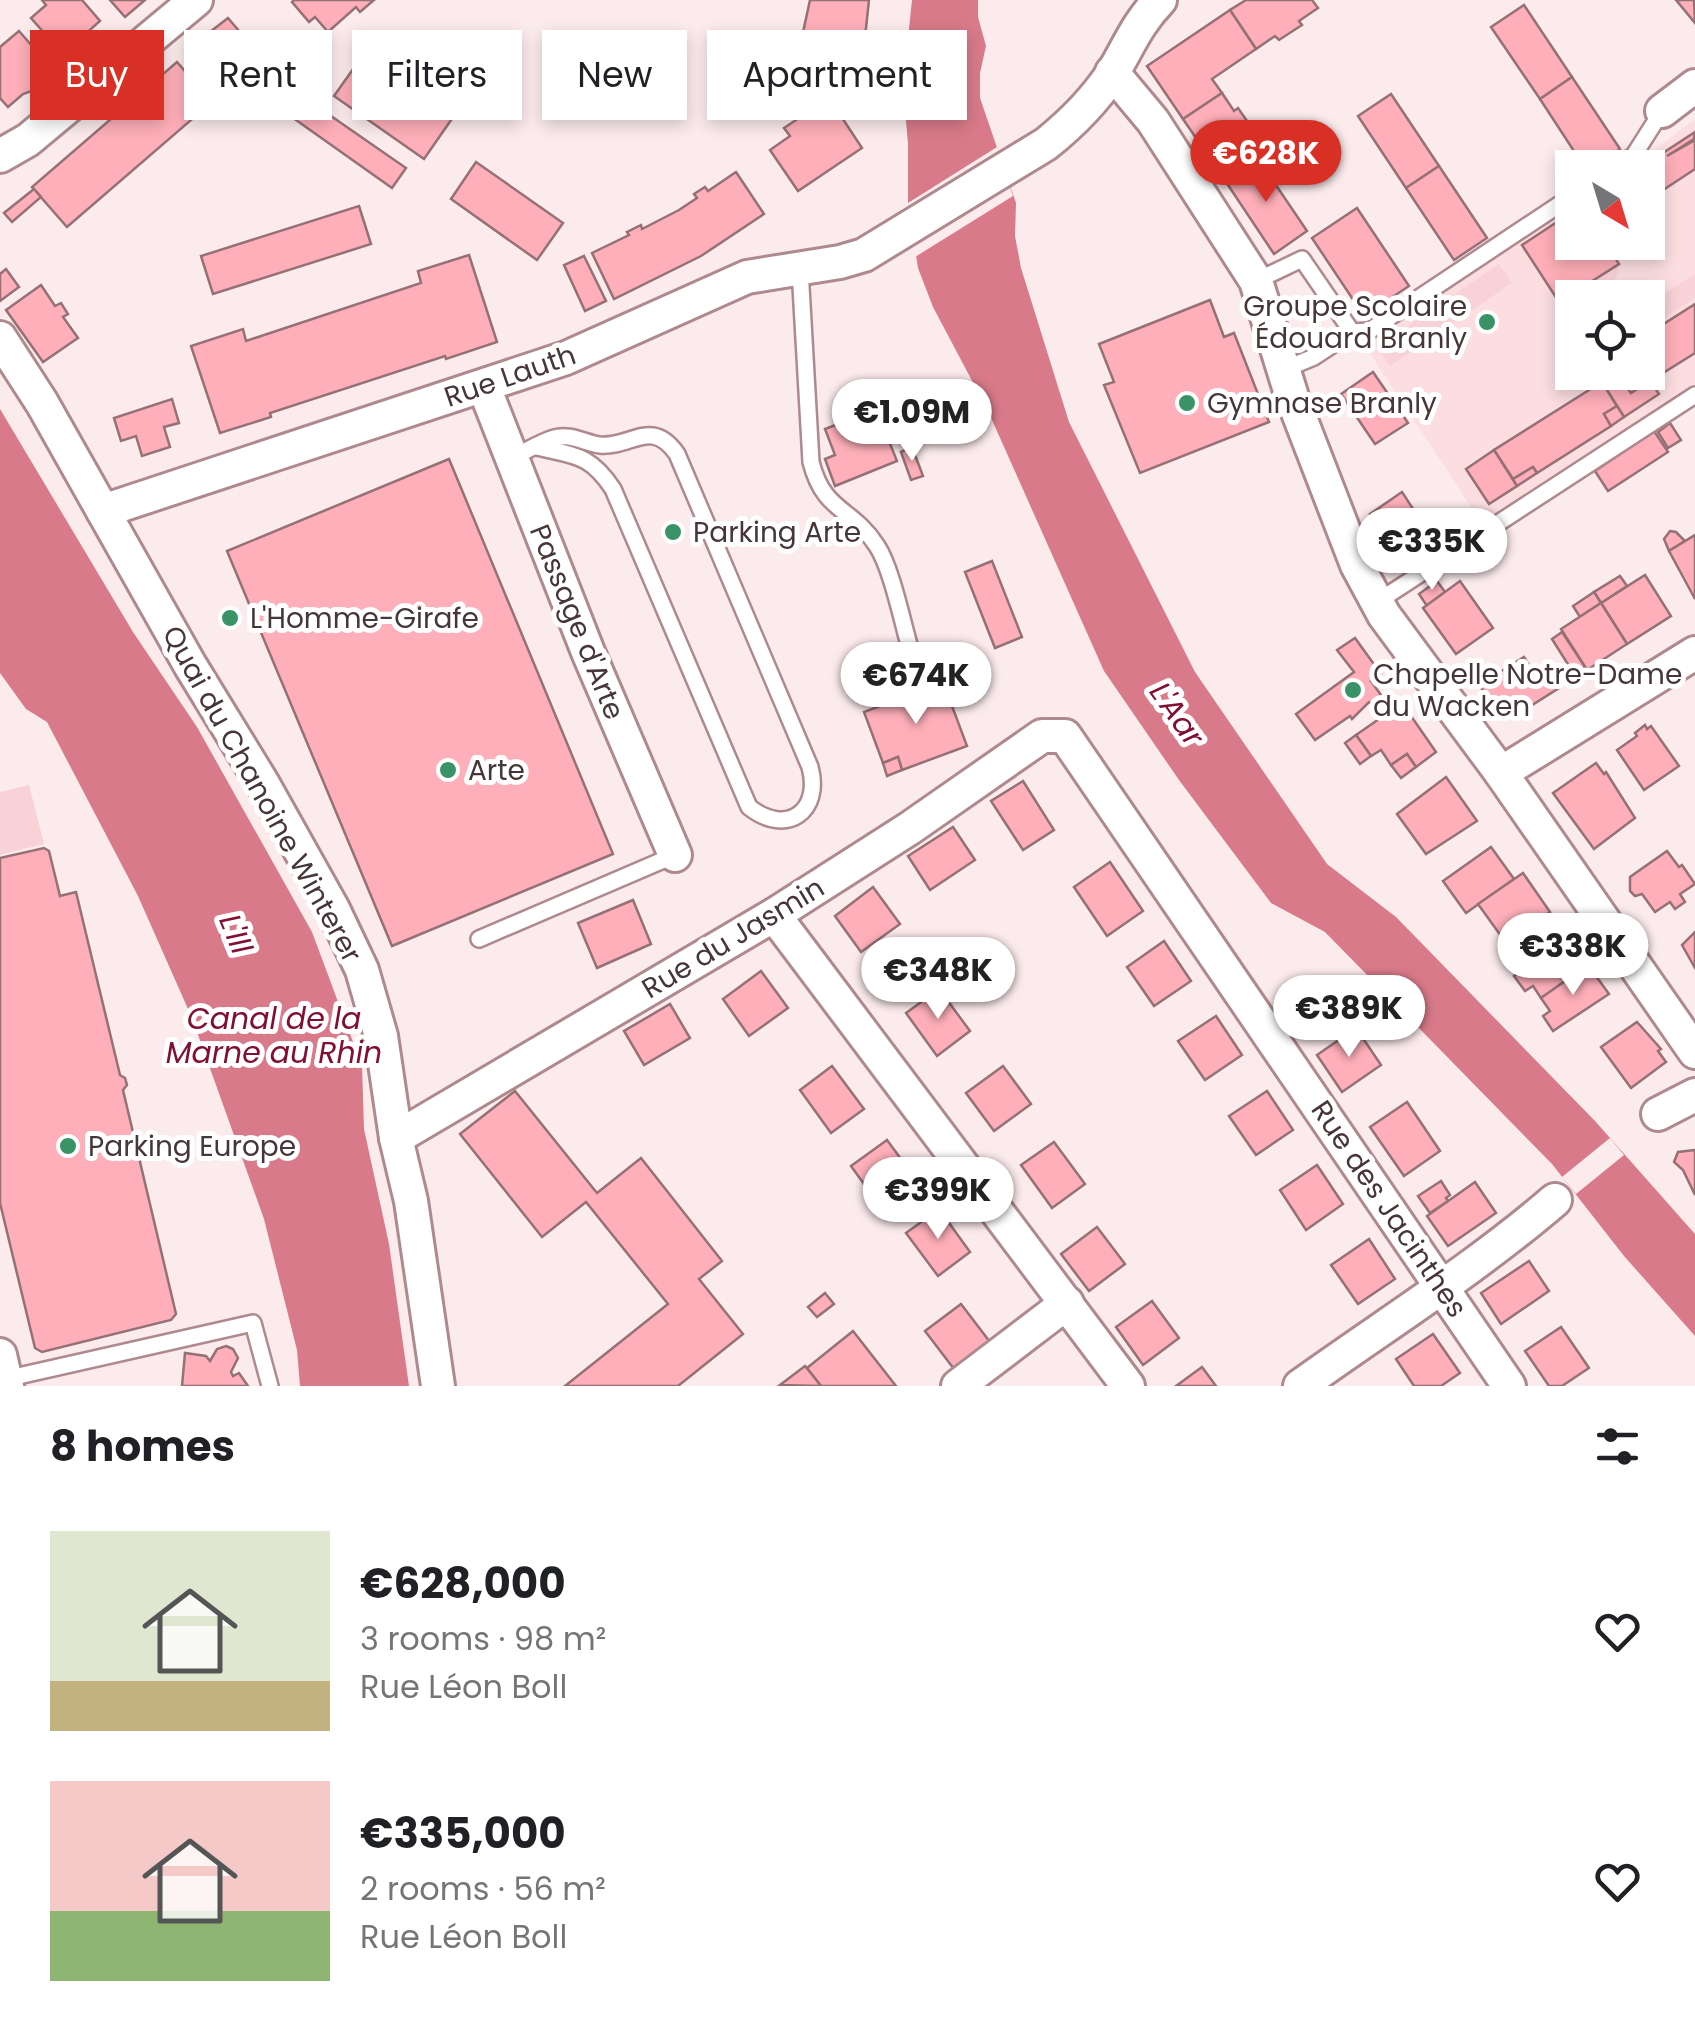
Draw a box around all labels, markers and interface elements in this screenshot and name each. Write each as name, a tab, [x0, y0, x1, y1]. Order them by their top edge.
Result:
chip: Buy	[30, 30, 164, 120]
chip: Rent	[184, 30, 332, 120]
chip: Filters	[352, 30, 522, 120]
chip: New	[542, 30, 687, 120]
chip: Apartment	[707, 30, 967, 120]
pin: €628K	[1196, 120, 1336, 205]
text: €628K	[1212, 130, 1320, 175]
north arrow	[1555, 150, 1665, 260]
map controls	[1555, 150, 1665, 390]
button: locate	[1555, 280, 1665, 390]
place label: Groupe Scolaire Édouard Branly	[1243, 287, 1467, 358]
marker: Groupe Scolaire Édouard Branly	[1476, 311, 1498, 333]
street label: Rue Lauth	[439, 335, 581, 417]
pin: €1.09M	[831, 379, 993, 464]
place label: Gymnase Branly	[1207, 384, 1437, 423]
text: €1.09M	[854, 389, 970, 434]
marker: Gymnase Branly	[1176, 392, 1198, 414]
pin: €335K	[1362, 508, 1502, 593]
place label: Parking Arte	[693, 513, 861, 552]
text: €335K	[1378, 518, 1486, 563]
street label: Passage d'Arte	[520, 519, 634, 725]
marker: Parking Arte	[662, 521, 684, 543]
place label: L'Homme-Girafe	[250, 599, 479, 638]
marker: L'Homme-Girafe	[219, 607, 241, 629]
street label: Quai du Chanoine Winterer	[153, 619, 371, 969]
pin: €674K	[846, 642, 986, 727]
text: €674K	[863, 652, 969, 697]
place label: Chapelle Notre-Dame du Wacken	[1373, 655, 1682, 726]
water label: L'Aar	[1139, 673, 1215, 755]
marker: Chapelle Notre-Dame du Wacken	[1342, 679, 1364, 701]
place label: Arte	[468, 751, 525, 790]
marker: Arte	[437, 759, 459, 781]
street label: Rue du Jasmin	[635, 868, 831, 1008]
water label: L'Ill	[209, 907, 264, 961]
pin: €338K	[1503, 913, 1643, 998]
text: €338K	[1519, 923, 1627, 968]
pin: €348K	[868, 937, 1008, 1022]
text: €348K	[883, 947, 993, 992]
pin: €389K	[1279, 975, 1419, 1060]
text: €389K	[1295, 985, 1403, 1030]
water label: Canal de la Marne au Rhin	[166, 997, 382, 1074]
street label: Rue des Jacinthes	[1302, 1093, 1476, 1325]
place label: Parking Europe	[88, 1127, 296, 1166]
marker: Parking Europe	[57, 1135, 79, 1157]
pin: €399K	[868, 1157, 1008, 1242]
text: €399K	[885, 1167, 991, 1212]
text: 8 homes	[50, 1417, 235, 1476]
icon: filters	[1590, 1419, 1645, 1474]
text: €628,000	[360, 1554, 566, 1613]
icon: home	[130, 1571, 250, 1691]
icon: heart	[1590, 1604, 1645, 1659]
text: 3 rooms · 98 m²	[360, 1616, 606, 1661]
text: Rue Léon Boll	[360, 1664, 567, 1709]
text: €335,000	[360, 1804, 566, 1863]
icon: home	[130, 1821, 250, 1941]
icon: heart	[1590, 1854, 1645, 1909]
text: 2 rooms · 56 m²	[360, 1866, 606, 1911]
text: Rue Léon Boll	[360, 1914, 567, 1959]

